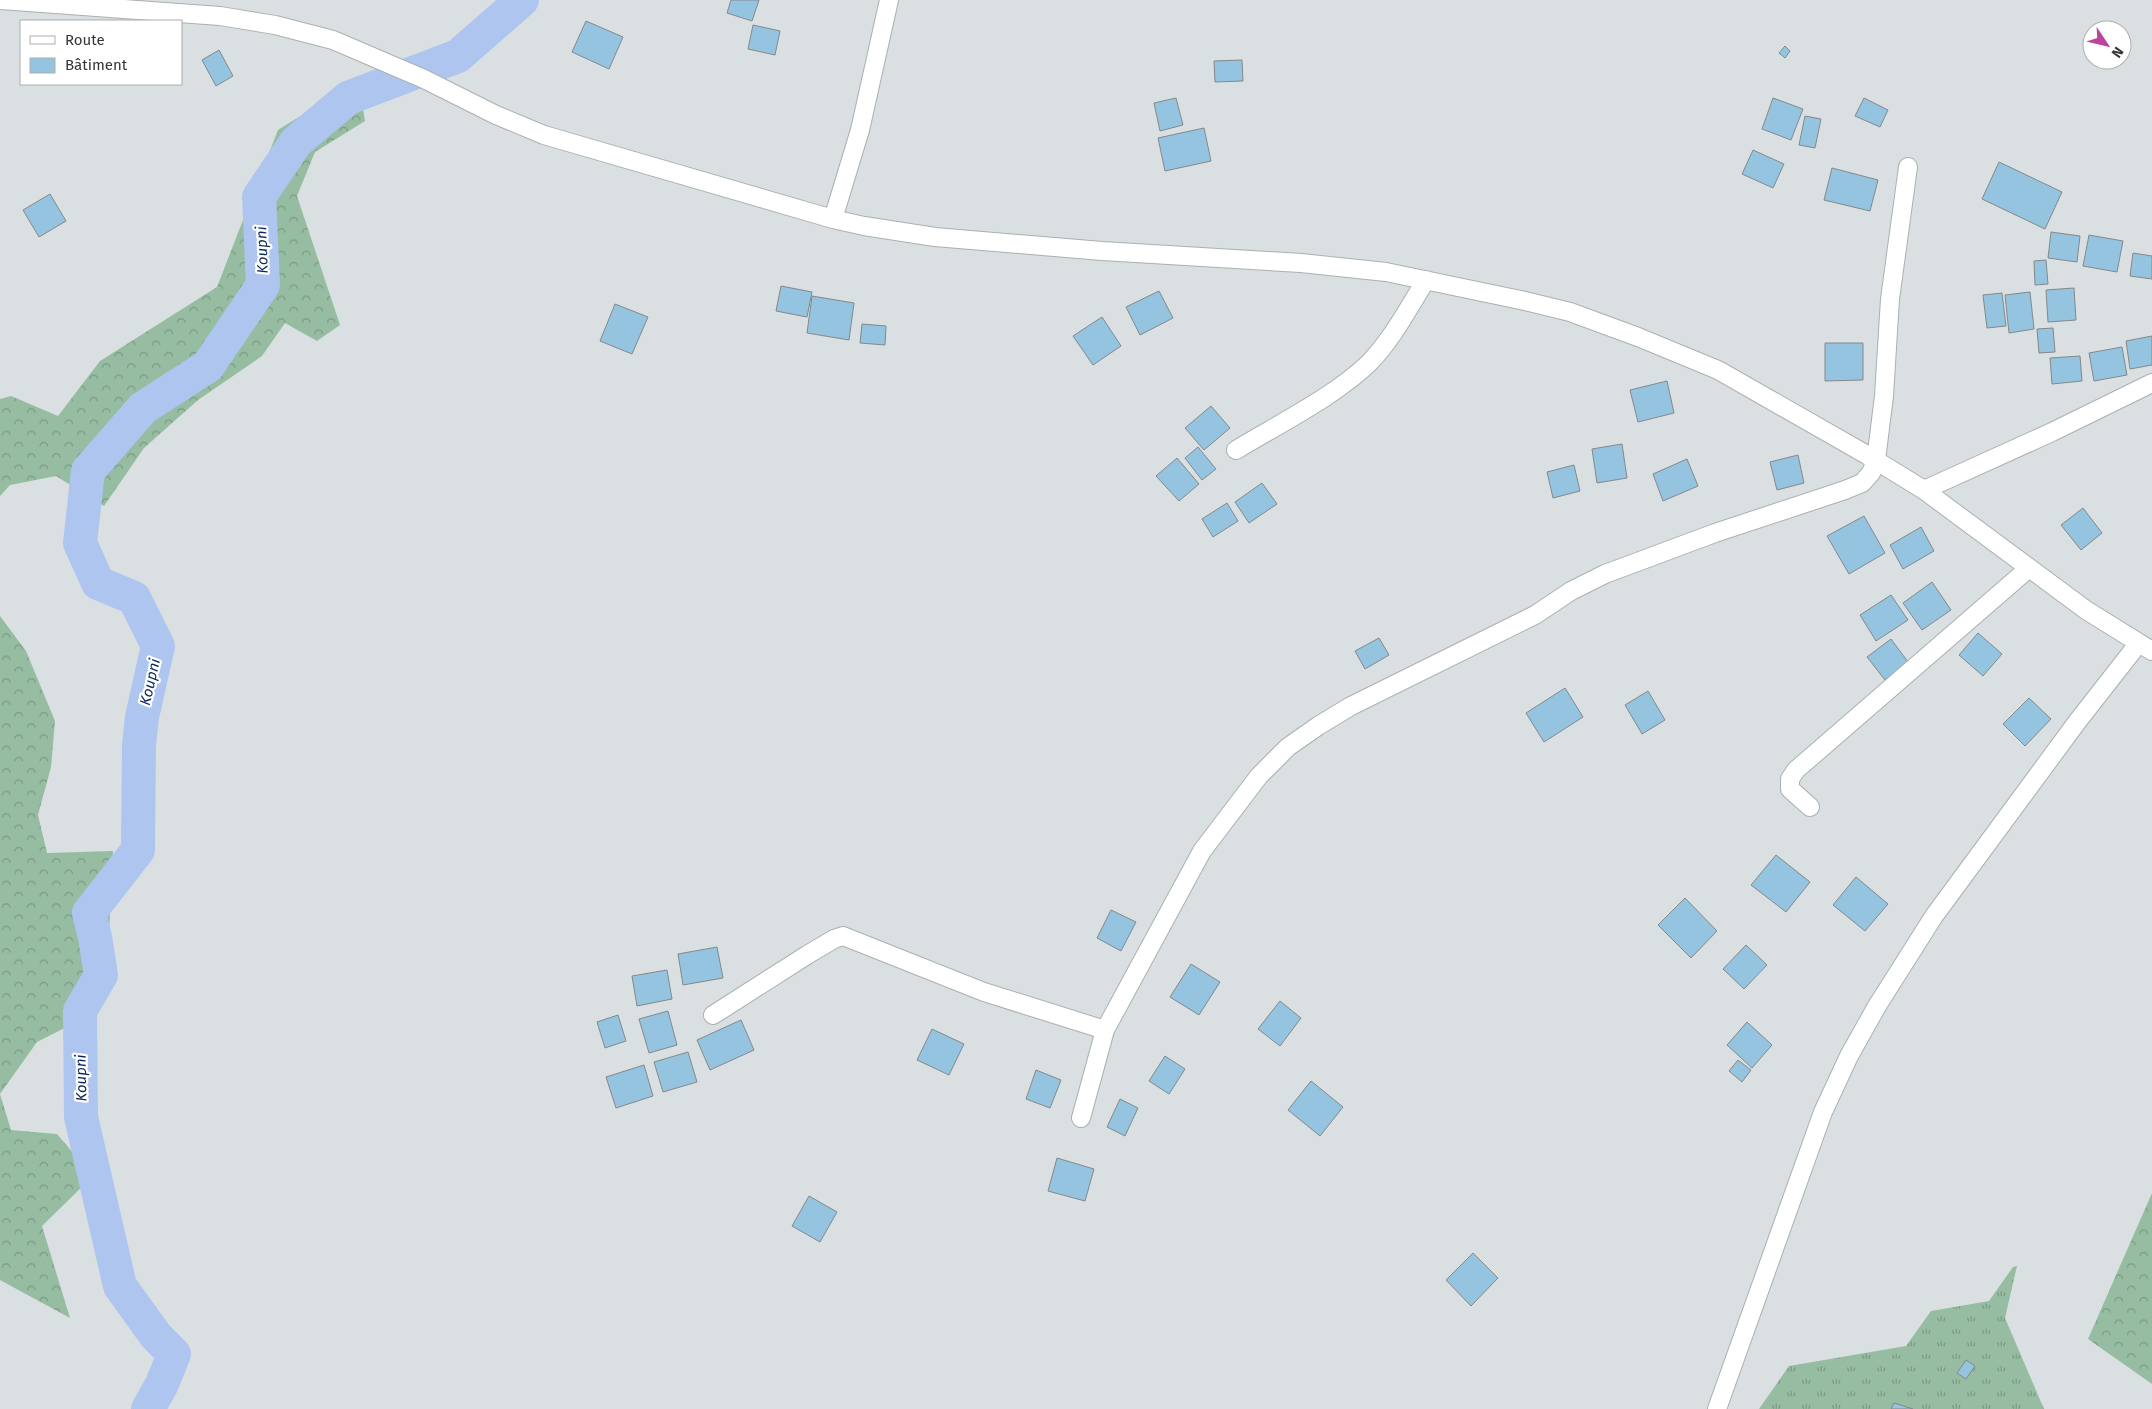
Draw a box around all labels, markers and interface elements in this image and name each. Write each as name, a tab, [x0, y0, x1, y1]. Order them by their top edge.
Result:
legend	[20, 20, 182, 85]
north arrow	[2082, 20, 2132, 70]
text: Route	[65, 31, 105, 49]
text: N	[2108, 43, 2127, 61]
text: Bâtiment	[65, 56, 128, 74]
water label: Koupni	[252, 226, 272, 274]
water label: Koupni	[136, 657, 164, 707]
water label: Koupni	[72, 1054, 90, 1102]

